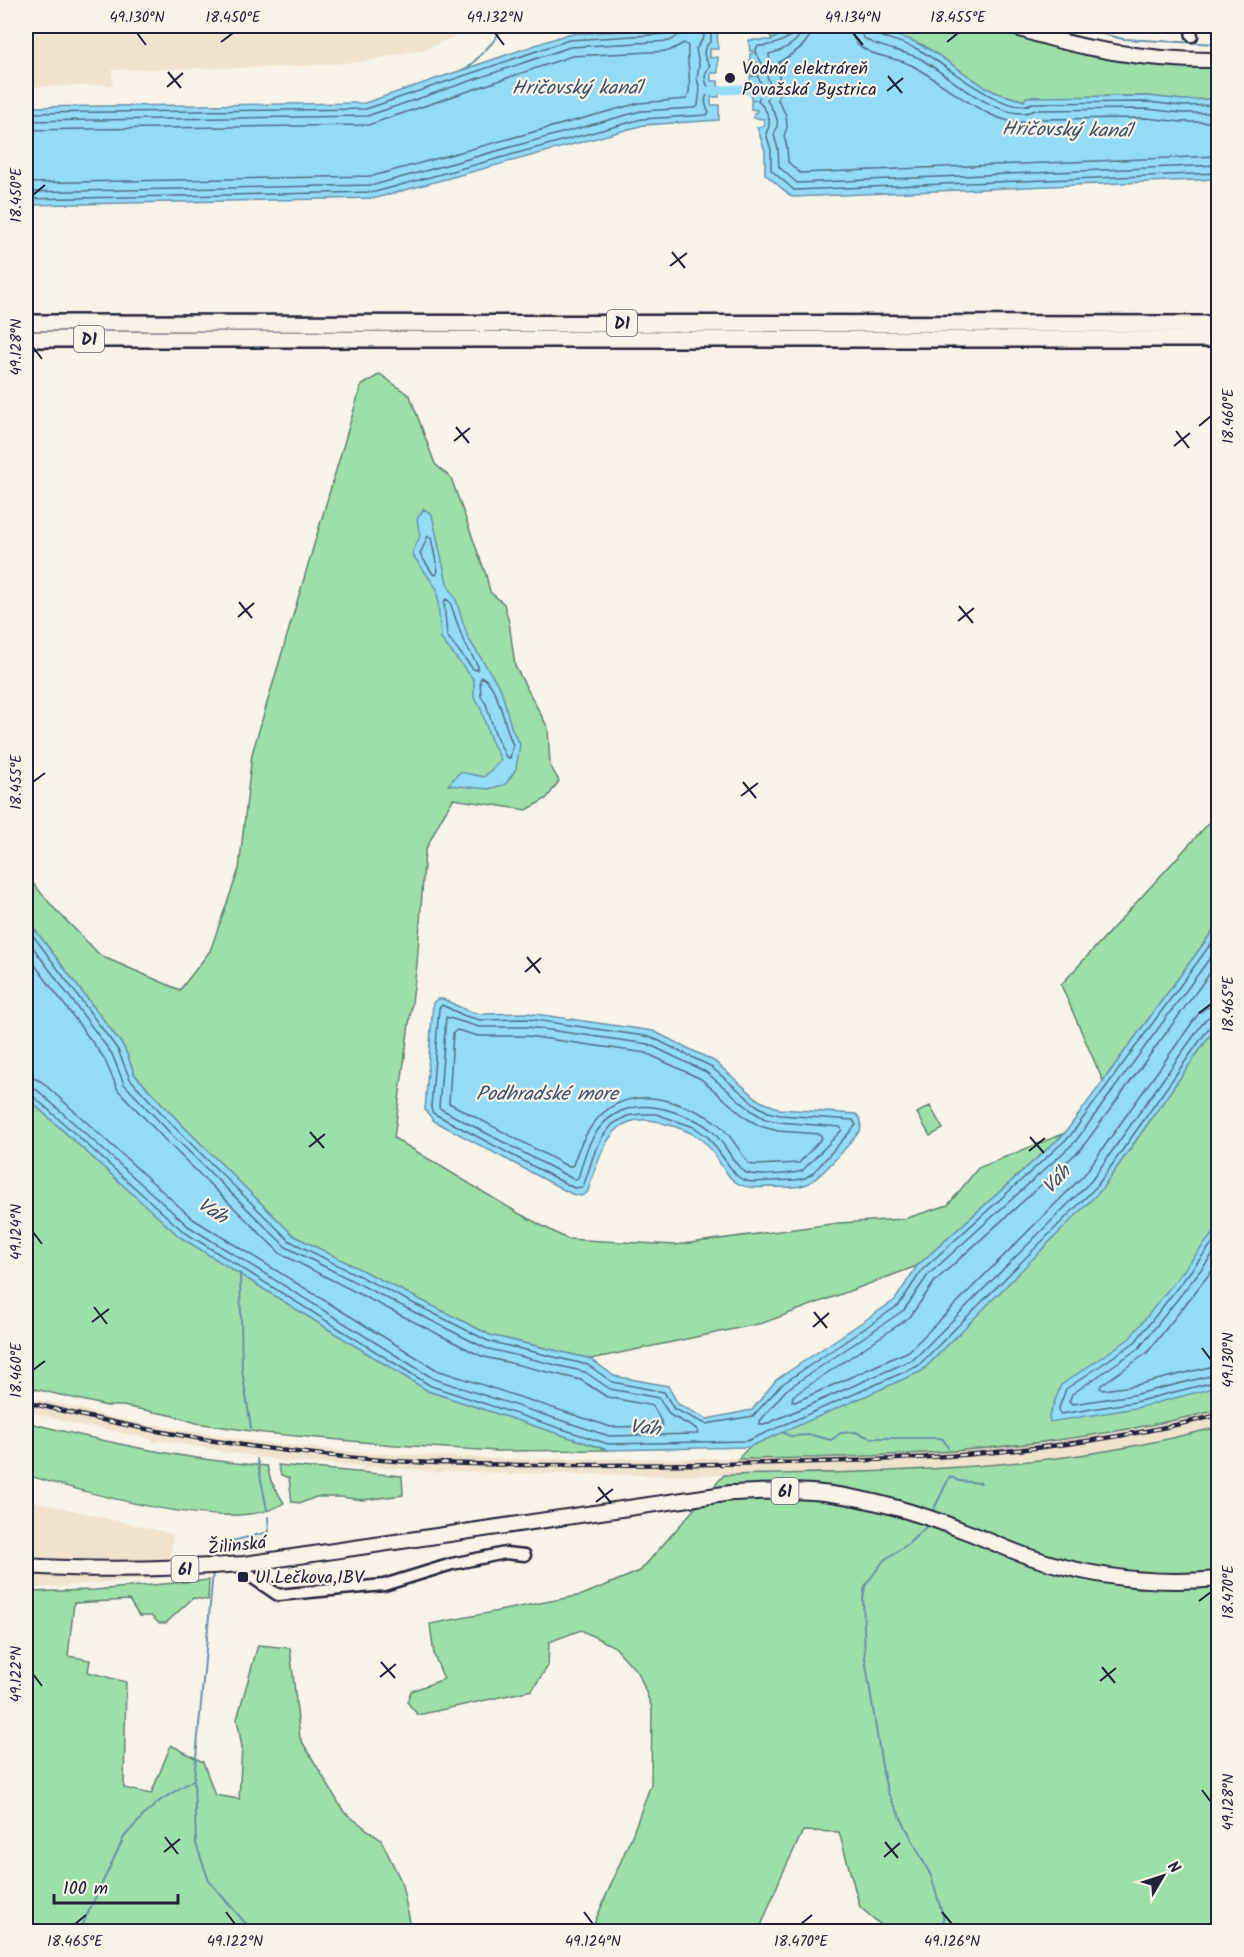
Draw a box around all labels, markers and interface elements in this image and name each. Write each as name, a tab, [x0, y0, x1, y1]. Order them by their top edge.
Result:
text: 49.130°N	[109, 6, 165, 30]
text: 18.450°E	[206, 6, 262, 30]
text: 49.132°N	[467, 6, 523, 30]
text: 49.134°N	[825, 6, 881, 30]
text: 18.455°E	[930, 6, 987, 30]
place label: Vodná elektráreň Považská Bystrica	[742, 55, 877, 105]
marker: Vodná elektráreň Považská Bystrica	[723, 71, 737, 85]
water label: Hričovský kanál	[512, 73, 646, 105]
water label: Hričovský kanál	[1002, 114, 1136, 148]
text: 18.450°E	[5, 166, 29, 222]
road number: D1	[607, 310, 637, 336]
text: 49.128°N	[5, 319, 29, 375]
road number: D1	[74, 326, 104, 352]
text: 18.460°E	[1217, 387, 1241, 444]
text: 18.455°E	[5, 753, 29, 810]
text: 18.465°E	[1217, 975, 1241, 1032]
water label: Podhradské more	[476, 1079, 620, 1111]
water label: Váh	[1035, 1157, 1081, 1203]
water label: Váh	[190, 1190, 235, 1235]
text: 49.124°N	[5, 1204, 29, 1260]
text: 49.130°N	[1217, 1332, 1241, 1388]
text: 18.460°E	[5, 1341, 29, 1398]
water label: Váh	[628, 1411, 664, 1447]
road number: 61	[772, 1478, 798, 1504]
street label: Žilinská	[207, 1529, 269, 1564]
road number: 61	[172, 1556, 198, 1582]
place label: Ul.Lečkova,IBV	[255, 1564, 365, 1593]
text: 18.470°E	[1217, 1564, 1241, 1619]
marker: Ul.Lečkova,IBV	[236, 1570, 250, 1584]
text: 49.122°N	[5, 1646, 29, 1702]
text: 49.128°N	[1217, 1774, 1241, 1830]
north arrow	[1133, 1846, 1193, 1906]
text: N	[1161, 1856, 1186, 1879]
scale bar	[54, 1867, 178, 1905]
text: 100 m	[63, 1875, 108, 1904]
text: 18.465°E	[47, 1930, 104, 1954]
text: 49.122°N	[207, 1930, 263, 1954]
text: 49.124°N	[565, 1930, 621, 1954]
text: 18.470°E	[774, 1930, 829, 1954]
text: 49.126°N	[924, 1930, 980, 1954]

